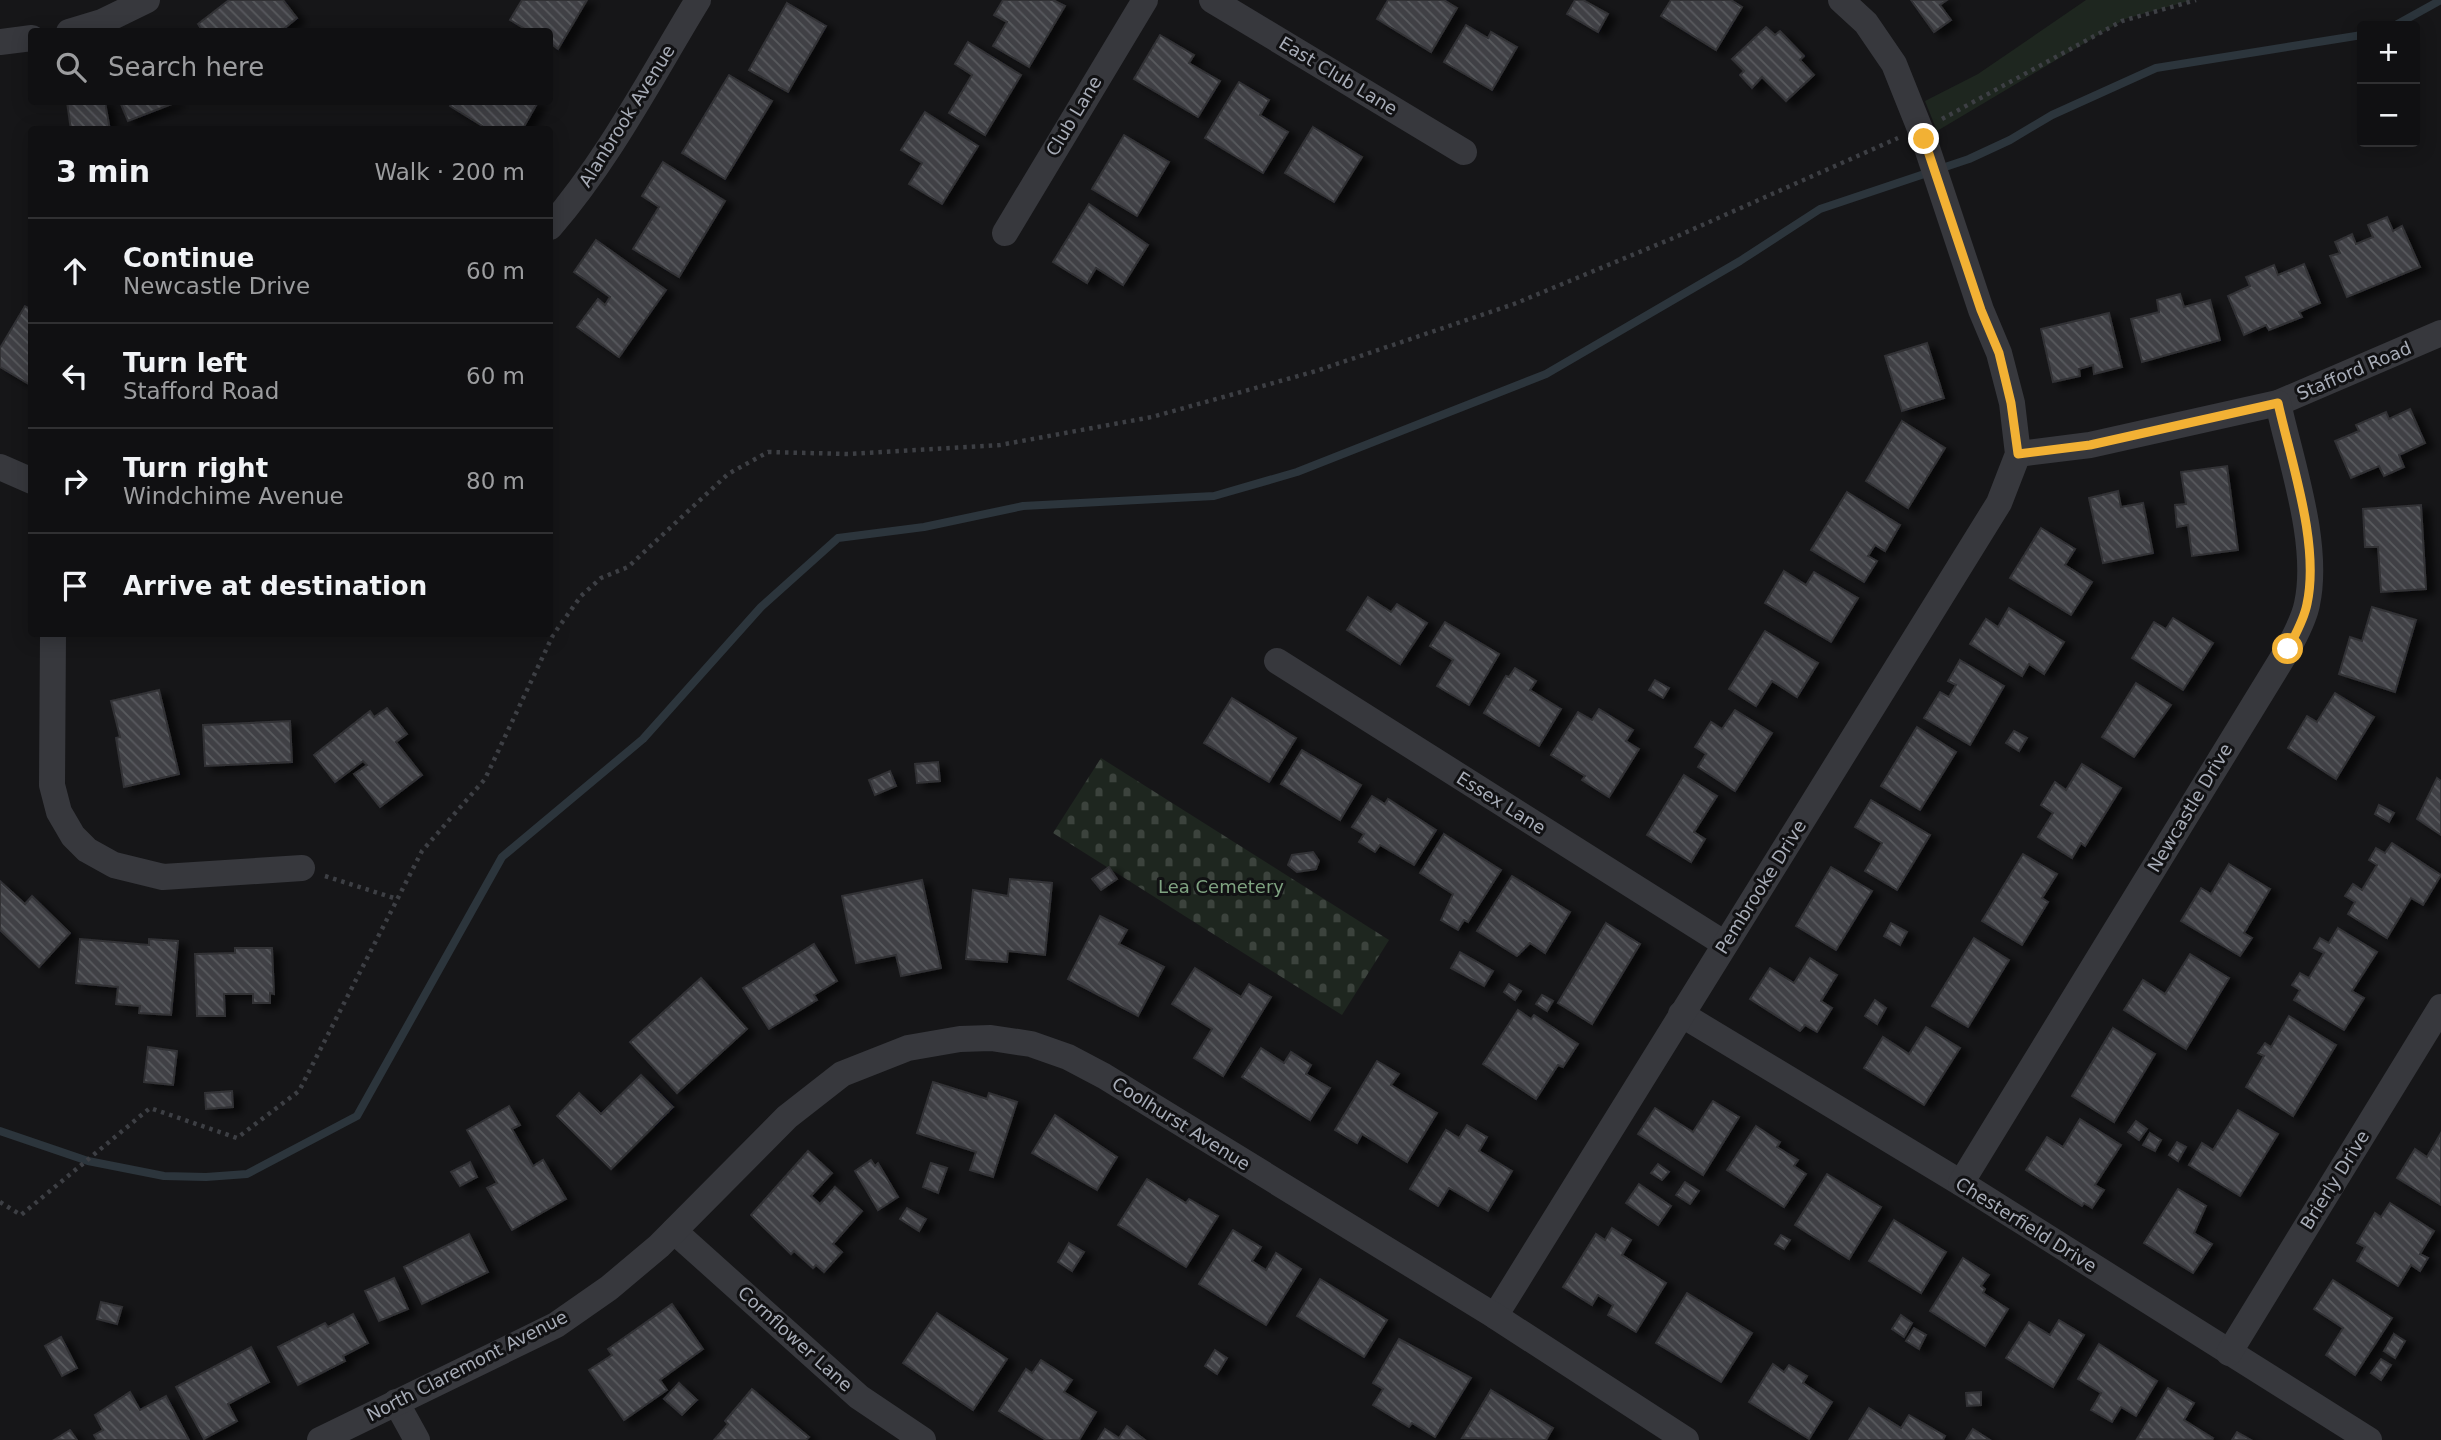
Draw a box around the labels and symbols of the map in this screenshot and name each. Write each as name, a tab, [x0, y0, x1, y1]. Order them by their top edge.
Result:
street label: East Club Lane	[1275, 32, 1401, 119]
street label: Alanbrook Avenue	[574, 41, 679, 191]
street label: Club Lane	[1041, 72, 1106, 160]
route end	[1908, 123, 1939, 154]
street label: Stafford Road	[2293, 337, 2414, 404]
route start	[2272, 633, 2303, 664]
street label: Newcastle Drive	[2143, 740, 2236, 876]
street label: Essex Lane	[1453, 767, 1550, 838]
street label: Pembrooke Drive	[1711, 816, 1810, 958]
park label: Lea Cemetery	[1158, 876, 1284, 897]
street label: Coolhurst Avenue	[1108, 1073, 1254, 1175]
street label: Brierly Drive	[2296, 1126, 2373, 1233]
street label: Chesterfield Drive	[1952, 1173, 2101, 1277]
street label: Cornflower Lane	[734, 1282, 857, 1396]
street label: North Claremont Avenue	[363, 1306, 571, 1425]

